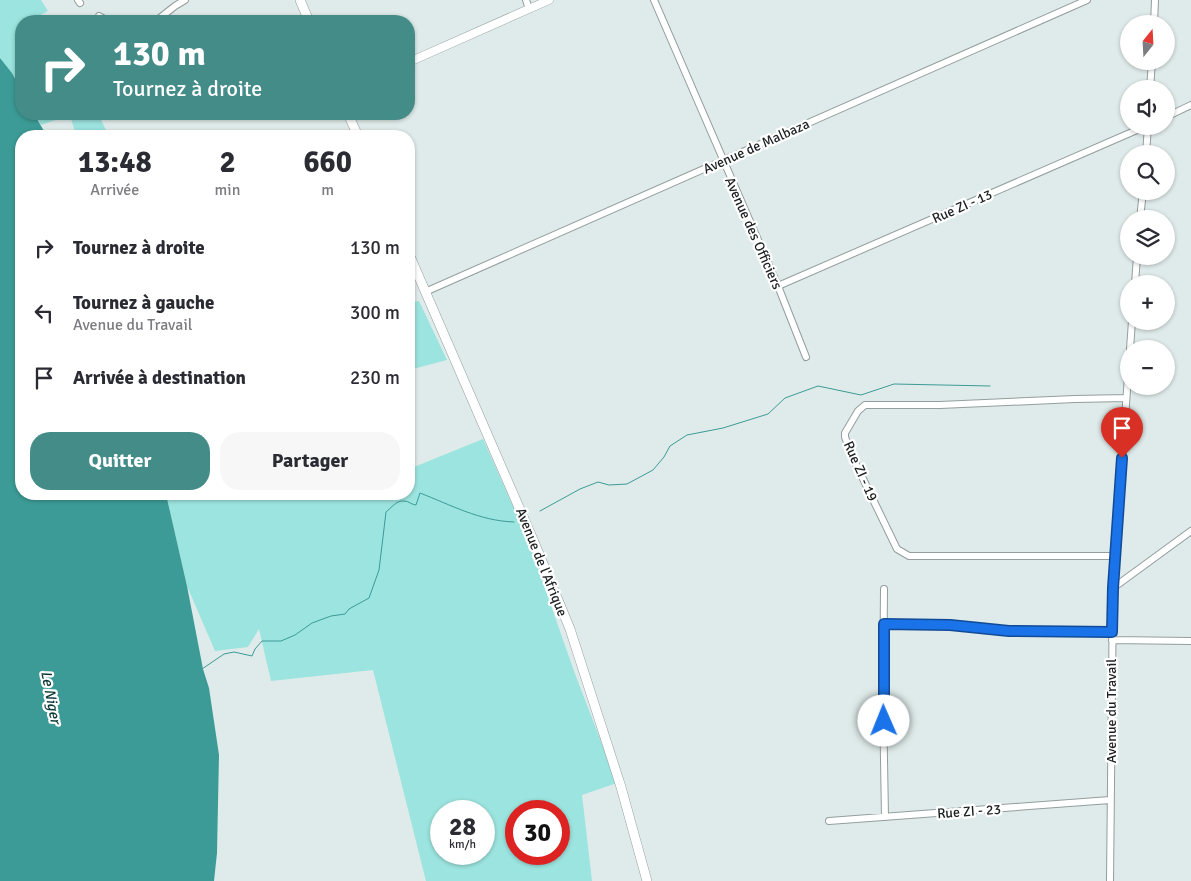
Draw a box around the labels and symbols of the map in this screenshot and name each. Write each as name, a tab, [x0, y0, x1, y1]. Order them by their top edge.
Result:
north arrow	[1120, 15, 1175, 70]
street label: Avenue de Malbaza	[700, 115, 812, 178]
street label: Avenue des Officiers	[721, 174, 786, 292]
street label: Rue ZI - 13	[930, 186, 995, 227]
pin	[1101, 407, 1143, 458]
street label: Rue ZI - 19	[840, 439, 881, 504]
street label: Avenue de l'Afrique	[512, 505, 571, 619]
street label: Avenue du Travail	[1103, 659, 1120, 763]
water label: Le Niger	[37, 669, 65, 727]
position arrow	[857, 694, 909, 746]
speed limit sign: 30	[505, 800, 570, 865]
street label: Rue ZI - 23	[937, 801, 1002, 822]

